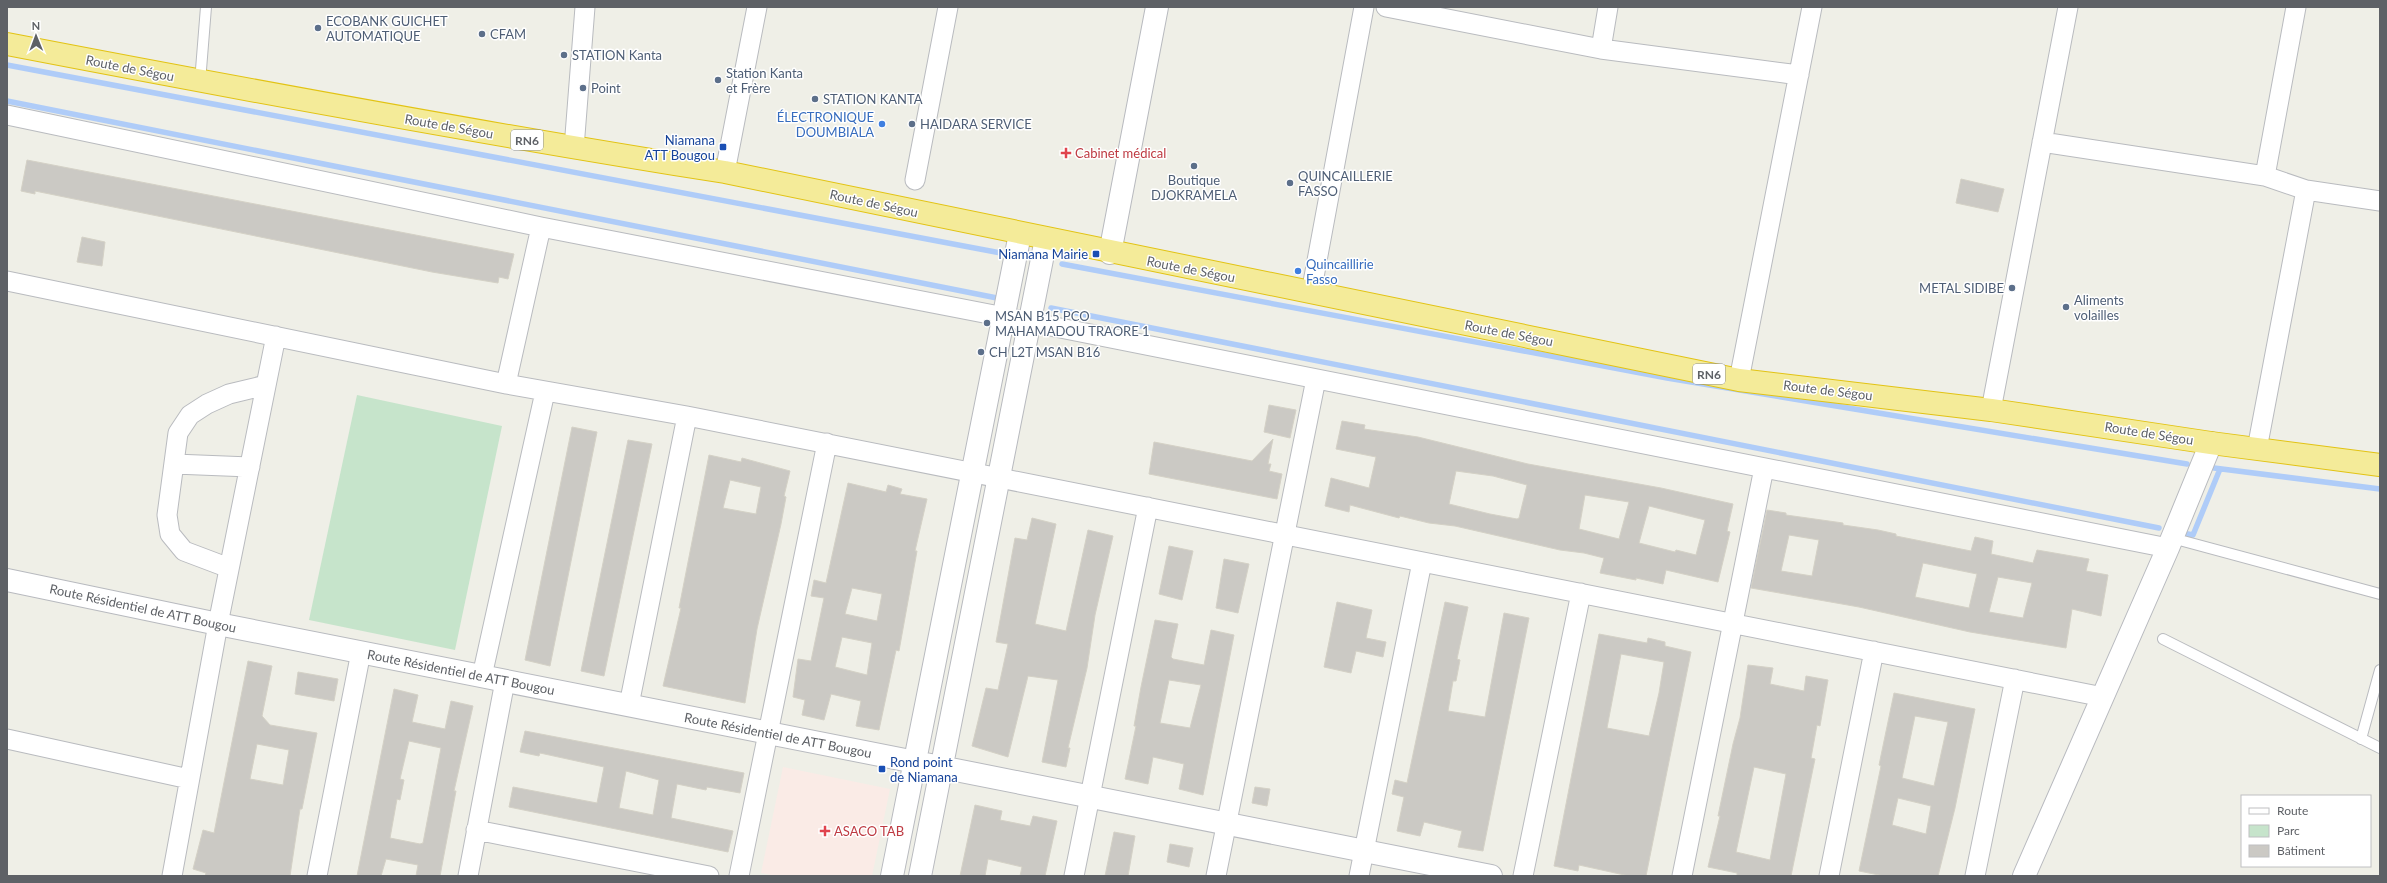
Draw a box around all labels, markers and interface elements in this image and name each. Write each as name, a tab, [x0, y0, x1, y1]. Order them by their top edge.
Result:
place label: ECOBANK GUICHET AUTOMATIQUE	[326, 13, 448, 44]
north arrow	[16, 16, 56, 56]
text: N	[31, 19, 40, 32]
marker: ECOBANK GUICHET AUTOMATIQUE	[313, 23, 323, 33]
place label: CFAM	[490, 26, 526, 42]
marker: CFAM	[477, 29, 487, 39]
place label: STATION Kanta	[572, 47, 662, 63]
marker: STATION Kanta	[559, 50, 569, 60]
street label: Route de Ségou	[84, 52, 176, 84]
place label: Station Kanta et Frère	[726, 65, 803, 96]
marker: Station Kanta et Frère	[713, 75, 723, 85]
place label: Point	[591, 80, 621, 96]
marker: Point	[578, 83, 588, 93]
place label: STATION KANTA	[823, 91, 923, 107]
marker: STATION KANTA	[810, 94, 820, 104]
place label: ÉLECTRONIQUE DOUMBIALA	[777, 109, 874, 140]
street label: Route de Ségou	[403, 110, 495, 142]
place label: HAIDARA SERVICE	[920, 116, 1032, 132]
marker: ÉLECTRONIQUE DOUMBIALA	[877, 119, 887, 129]
marker: HAIDARA SERVICE	[907, 119, 917, 129]
road number: RN6	[511, 130, 543, 150]
place label: Niamana ATT Bougou	[645, 132, 715, 163]
marker: Niamana ATT Bougou	[718, 142, 728, 152]
place label: Cabinet médical	[1075, 145, 1166, 161]
marker: Cabinet médical	[1060, 147, 1072, 159]
marker: Boutique DJOKRAMELA	[1189, 161, 1199, 171]
place label: QUINCAILLERIE FASSO	[1298, 168, 1393, 199]
place label: Boutique DJOKRAMELA	[1151, 172, 1237, 203]
marker: QUINCAILLERIE FASSO	[1285, 178, 1295, 188]
street label: Route de Ségou	[828, 186, 920, 220]
place label: Niamana Mairie	[998, 246, 1088, 262]
marker: Niamana Mairie	[1091, 249, 1101, 259]
street label: Route de Ségou	[1145, 253, 1237, 285]
place label: Quincaillirie Fasso	[1306, 256, 1374, 287]
marker: Quincaillirie Fasso	[1293, 266, 1303, 276]
place label: METAL SIDIBE	[1919, 280, 2004, 296]
marker: METAL SIDIBE	[2007, 283, 2017, 293]
place label: Aliments volailles	[2074, 292, 2124, 323]
marker: Aliments volailles	[2061, 302, 2071, 312]
place label: MSAN B15 PCO MAHAMADOU TRAORE 1	[995, 308, 1150, 339]
street label: Route de Ségou	[1463, 317, 1555, 349]
marker: MSAN B15 PCO MAHAMADOU TRAORE 1	[982, 318, 992, 328]
place label: CH L2T MSAN B16	[989, 344, 1100, 360]
marker: CH L2T MSAN B16	[976, 347, 986, 357]
road number: RN6	[1693, 364, 1725, 384]
street label: Route de Ségou	[1782, 377, 1874, 403]
street label: Route de Ségou	[2103, 418, 2195, 448]
street label: Route Résidentiel de ATT Bougou	[48, 580, 238, 636]
street label: Route Résidentiel de ATT Bougou	[366, 646, 556, 698]
street label: Route Résidentiel de ATT Bougou	[683, 709, 873, 761]
place label: Rond point de Niamana	[890, 754, 958, 785]
marker: Rond point de Niamana	[877, 764, 887, 774]
legend	[2241, 795, 2371, 867]
text: Route	[2277, 803, 2308, 818]
place label: ASACO TAB	[834, 823, 904, 839]
text: Parc	[2277, 823, 2300, 838]
marker: ASACO TAB	[819, 825, 831, 837]
text: Bâtiment	[2277, 843, 2326, 858]

